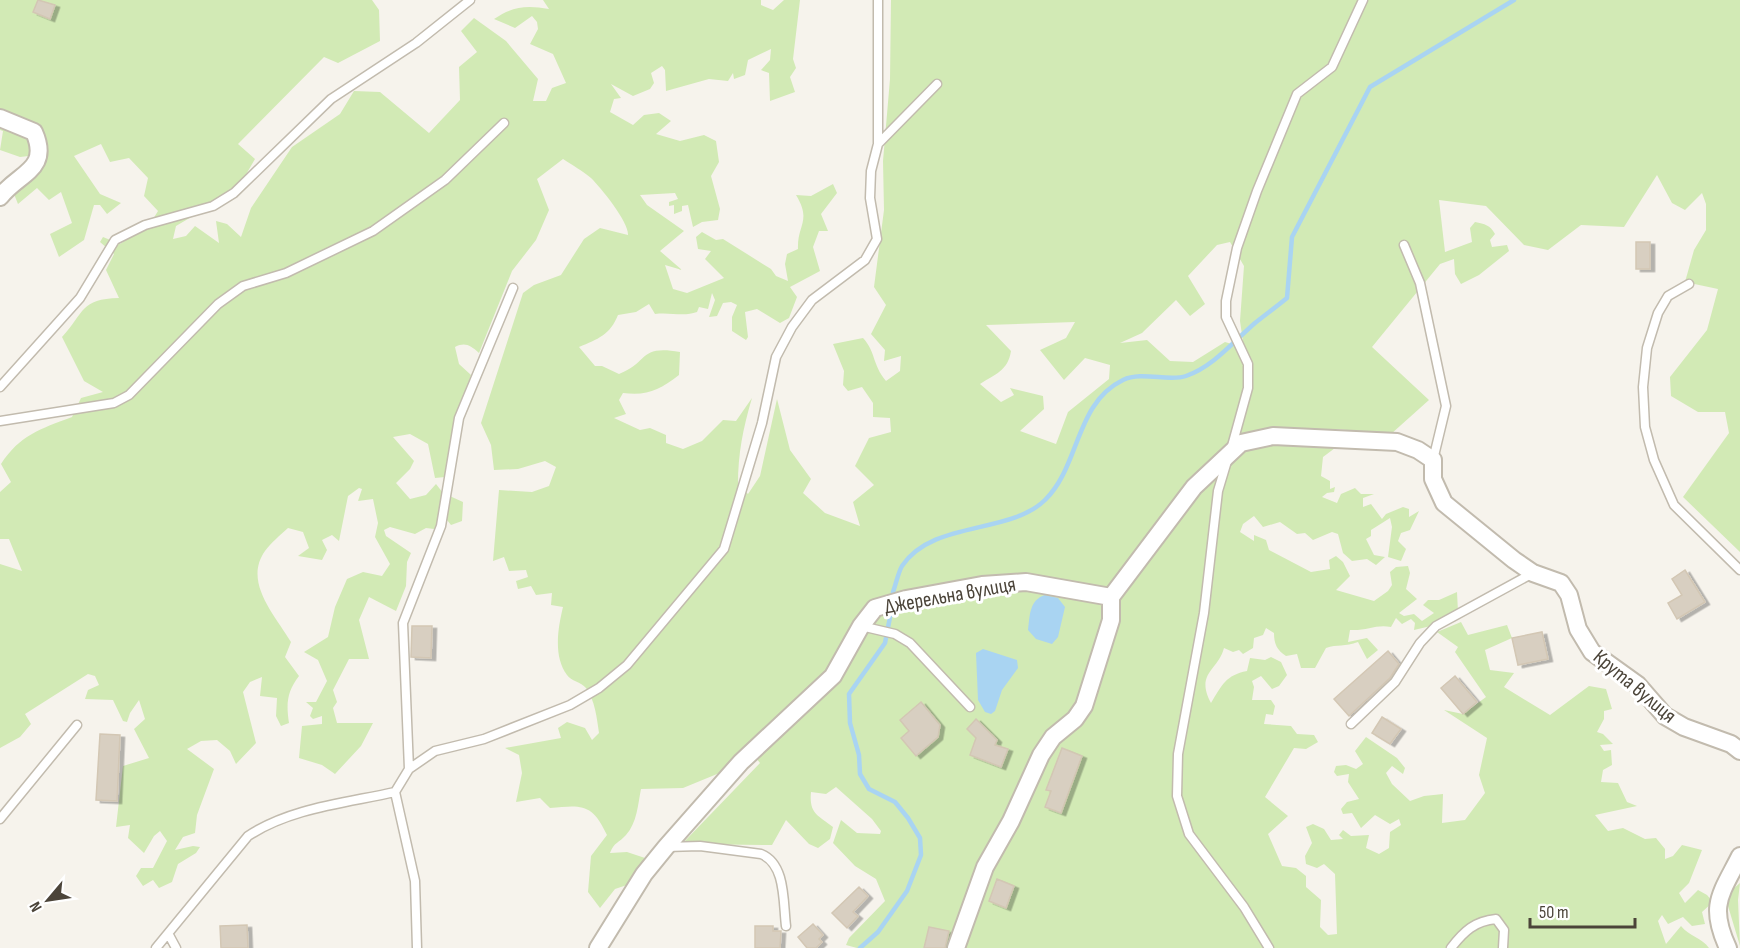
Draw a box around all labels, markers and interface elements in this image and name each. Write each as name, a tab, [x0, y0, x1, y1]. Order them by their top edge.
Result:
street label: Джерельна вулиця	[883, 572, 1018, 619]
street label: Крута вулиця	[1588, 644, 1681, 728]
north arrow	[18, 870, 78, 930]
scale bar	[1530, 891, 1635, 929]
text: N	[26, 898, 47, 915]
text: 50 m	[1539, 902, 1569, 923]

